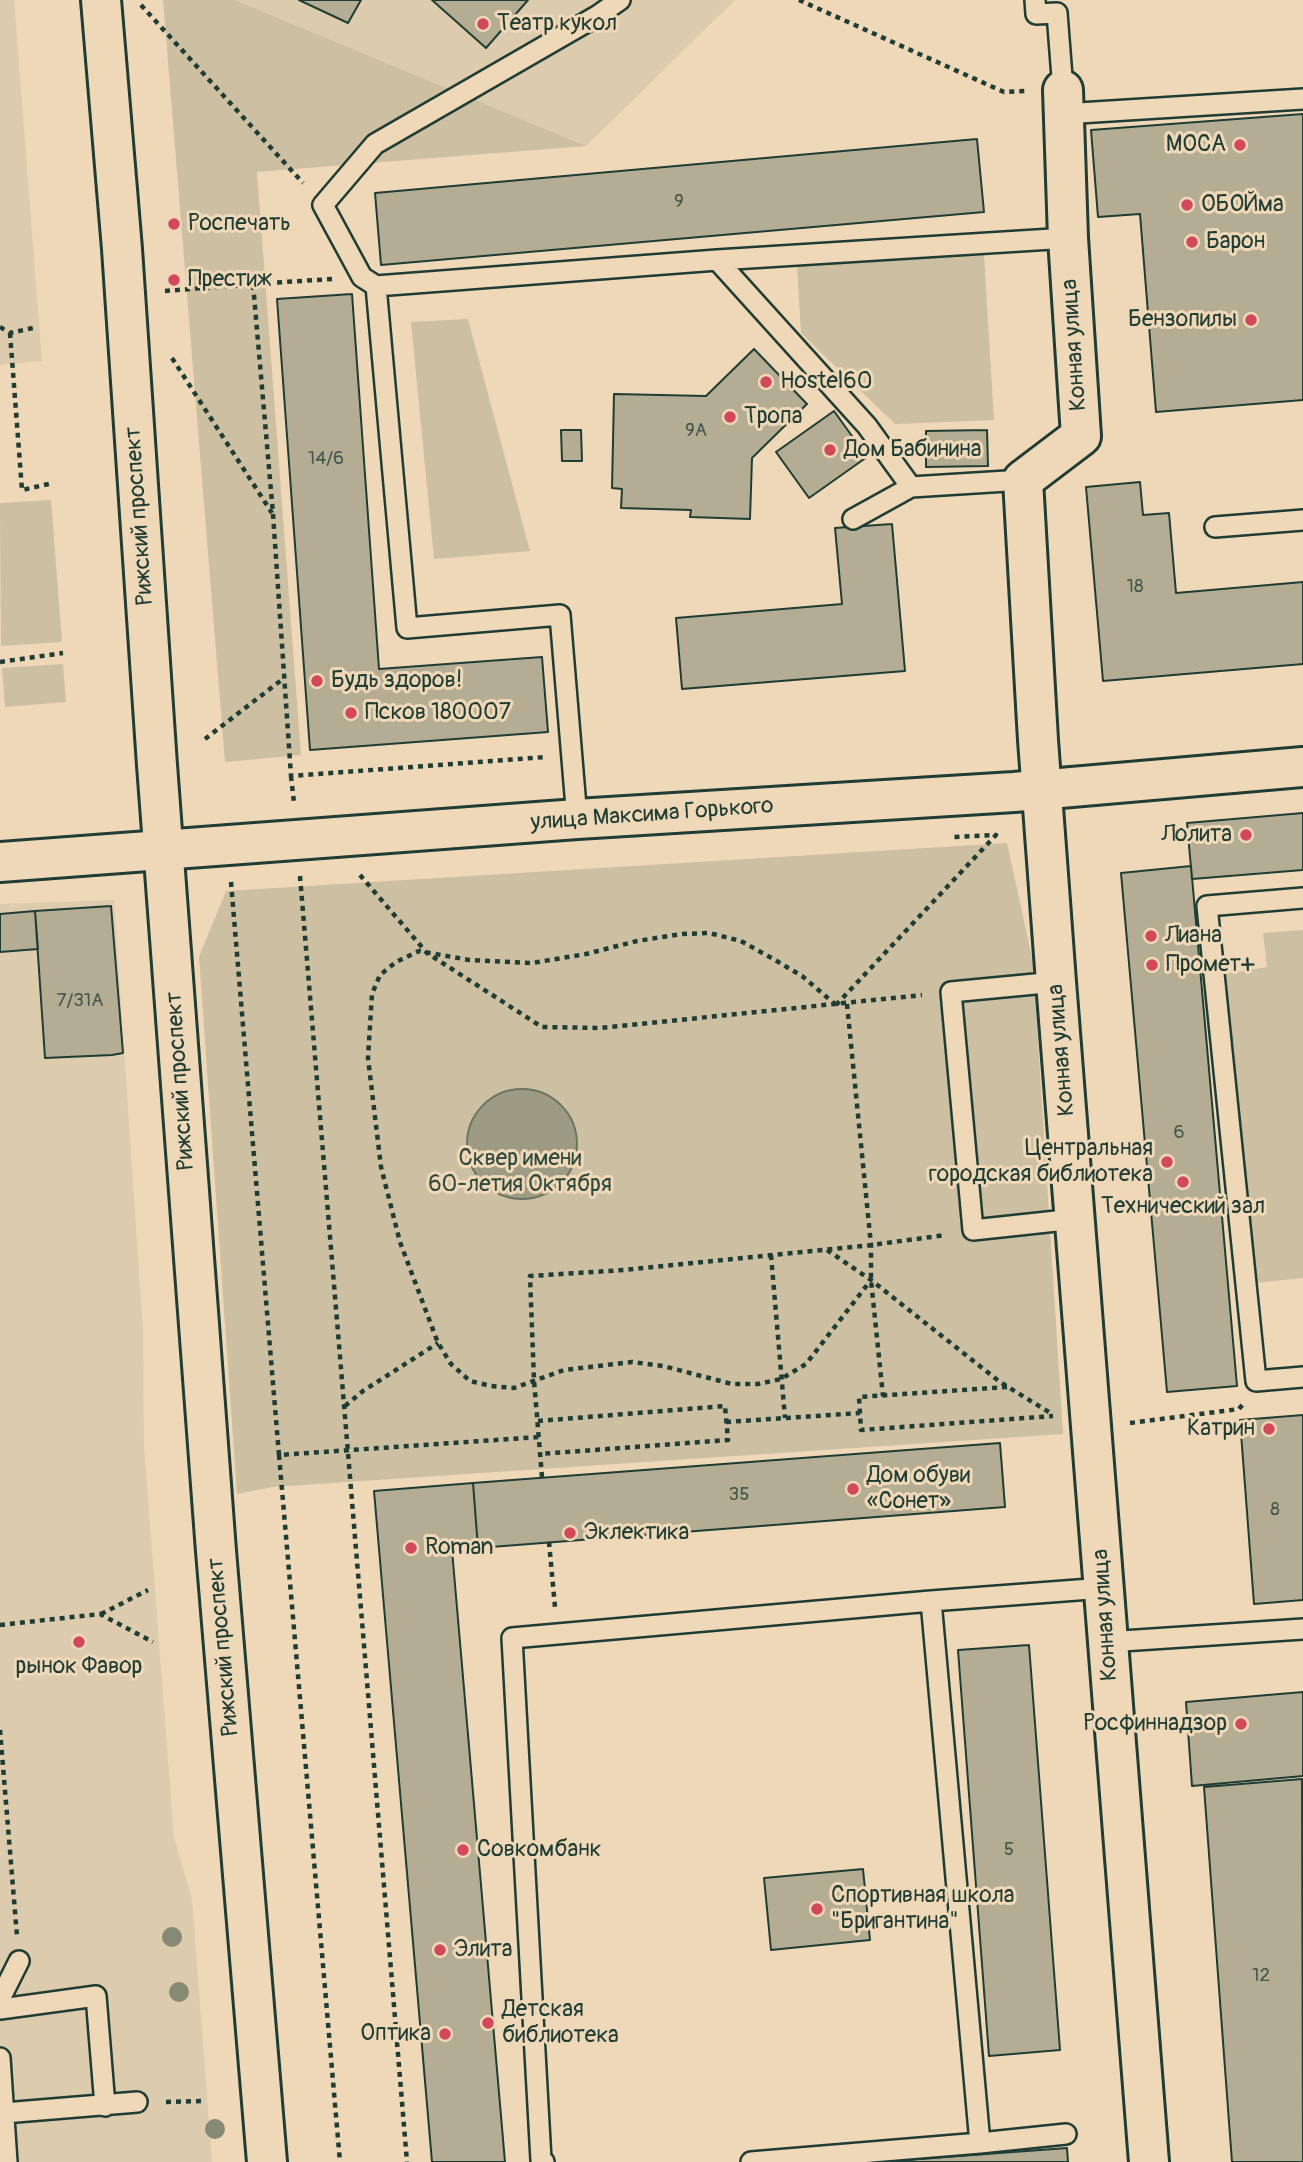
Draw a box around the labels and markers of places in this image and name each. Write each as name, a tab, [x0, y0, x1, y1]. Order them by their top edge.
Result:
place label: Театр кукол	[497, 10, 617, 38]
marker: Театр кукол	[475, 16, 491, 32]
place label: МОСА	[1166, 131, 1226, 159]
marker: МОСА	[1232, 137, 1248, 153]
place label: ОБОЙма	[1201, 191, 1284, 219]
marker: ОБОЙма	[1179, 197, 1195, 213]
place label: Роспечать	[188, 210, 291, 238]
marker: Роспечать	[166, 216, 182, 232]
place label: Барон	[1206, 228, 1265, 256]
marker: Барон	[1184, 234, 1200, 250]
place label: Престиж	[188, 266, 272, 294]
marker: Престиж	[166, 272, 182, 288]
place label: Бензопилы	[1128, 306, 1237, 334]
marker: Бензопилы	[1243, 312, 1259, 328]
place label: Hostel60	[780, 368, 872, 396]
marker: Hostel60	[758, 374, 774, 390]
place label: Тропа	[744, 403, 802, 431]
marker: Тропа	[722, 409, 738, 425]
place label: Дом Бабинина	[844, 436, 981, 464]
marker: Дом Бабинина	[822, 442, 838, 458]
place label: Будь здоров!	[331, 667, 462, 695]
marker: Будь здоров!	[309, 673, 325, 689]
place label: Псков 180007	[365, 699, 511, 727]
marker: Псков 180007	[343, 705, 359, 721]
place label: Лолита	[1161, 821, 1232, 849]
marker: Лолита	[1238, 827, 1254, 843]
place label: Лиана	[1165, 922, 1222, 950]
marker: Лиана	[1143, 928, 1159, 944]
place label: Промет+	[1166, 951, 1254, 979]
marker: Промет+	[1144, 957, 1160, 973]
place label: Центральная городская библиотека	[929, 1135, 1153, 1189]
marker: Центральная городская библиотека	[1159, 1154, 1175, 1170]
marker: Технический зал	[1175, 1174, 1191, 1190]
place label: Технический зал	[1101, 1193, 1265, 1221]
place label: Катрин	[1187, 1415, 1255, 1443]
marker: Катрин	[1261, 1421, 1277, 1437]
place label: Дом обуви «Сонет»	[867, 1462, 970, 1516]
marker: Дом обуви «Сонет»	[845, 1481, 861, 1497]
place label: Эклектика	[584, 1519, 689, 1547]
marker: Эклектика	[562, 1525, 578, 1541]
place label: Roman	[425, 1534, 493, 1562]
marker: Roman	[403, 1540, 419, 1556]
marker: рынок Фавор	[71, 1634, 87, 1650]
place label: рынок Фавор	[16, 1653, 142, 1681]
place label: Росфиннадзор	[1083, 1710, 1227, 1738]
marker: Росфиннадзор	[1233, 1716, 1249, 1732]
place label: Совкомбанк	[477, 1836, 601, 1864]
marker: Совкомбанк	[455, 1842, 471, 1858]
place label: Спортивная школа "Бригантина"	[831, 1882, 1014, 1936]
marker: Спортивная школа "Бригантина"	[809, 1901, 825, 1917]
place label: Элита	[454, 1936, 512, 1964]
marker: Элита	[432, 1942, 448, 1958]
place label: Детская библиотека	[502, 1996, 619, 2050]
marker: Детская библиотека	[480, 2015, 496, 2031]
place label: Оптика	[360, 2020, 431, 2048]
marker: Оптика	[437, 2026, 453, 2042]

